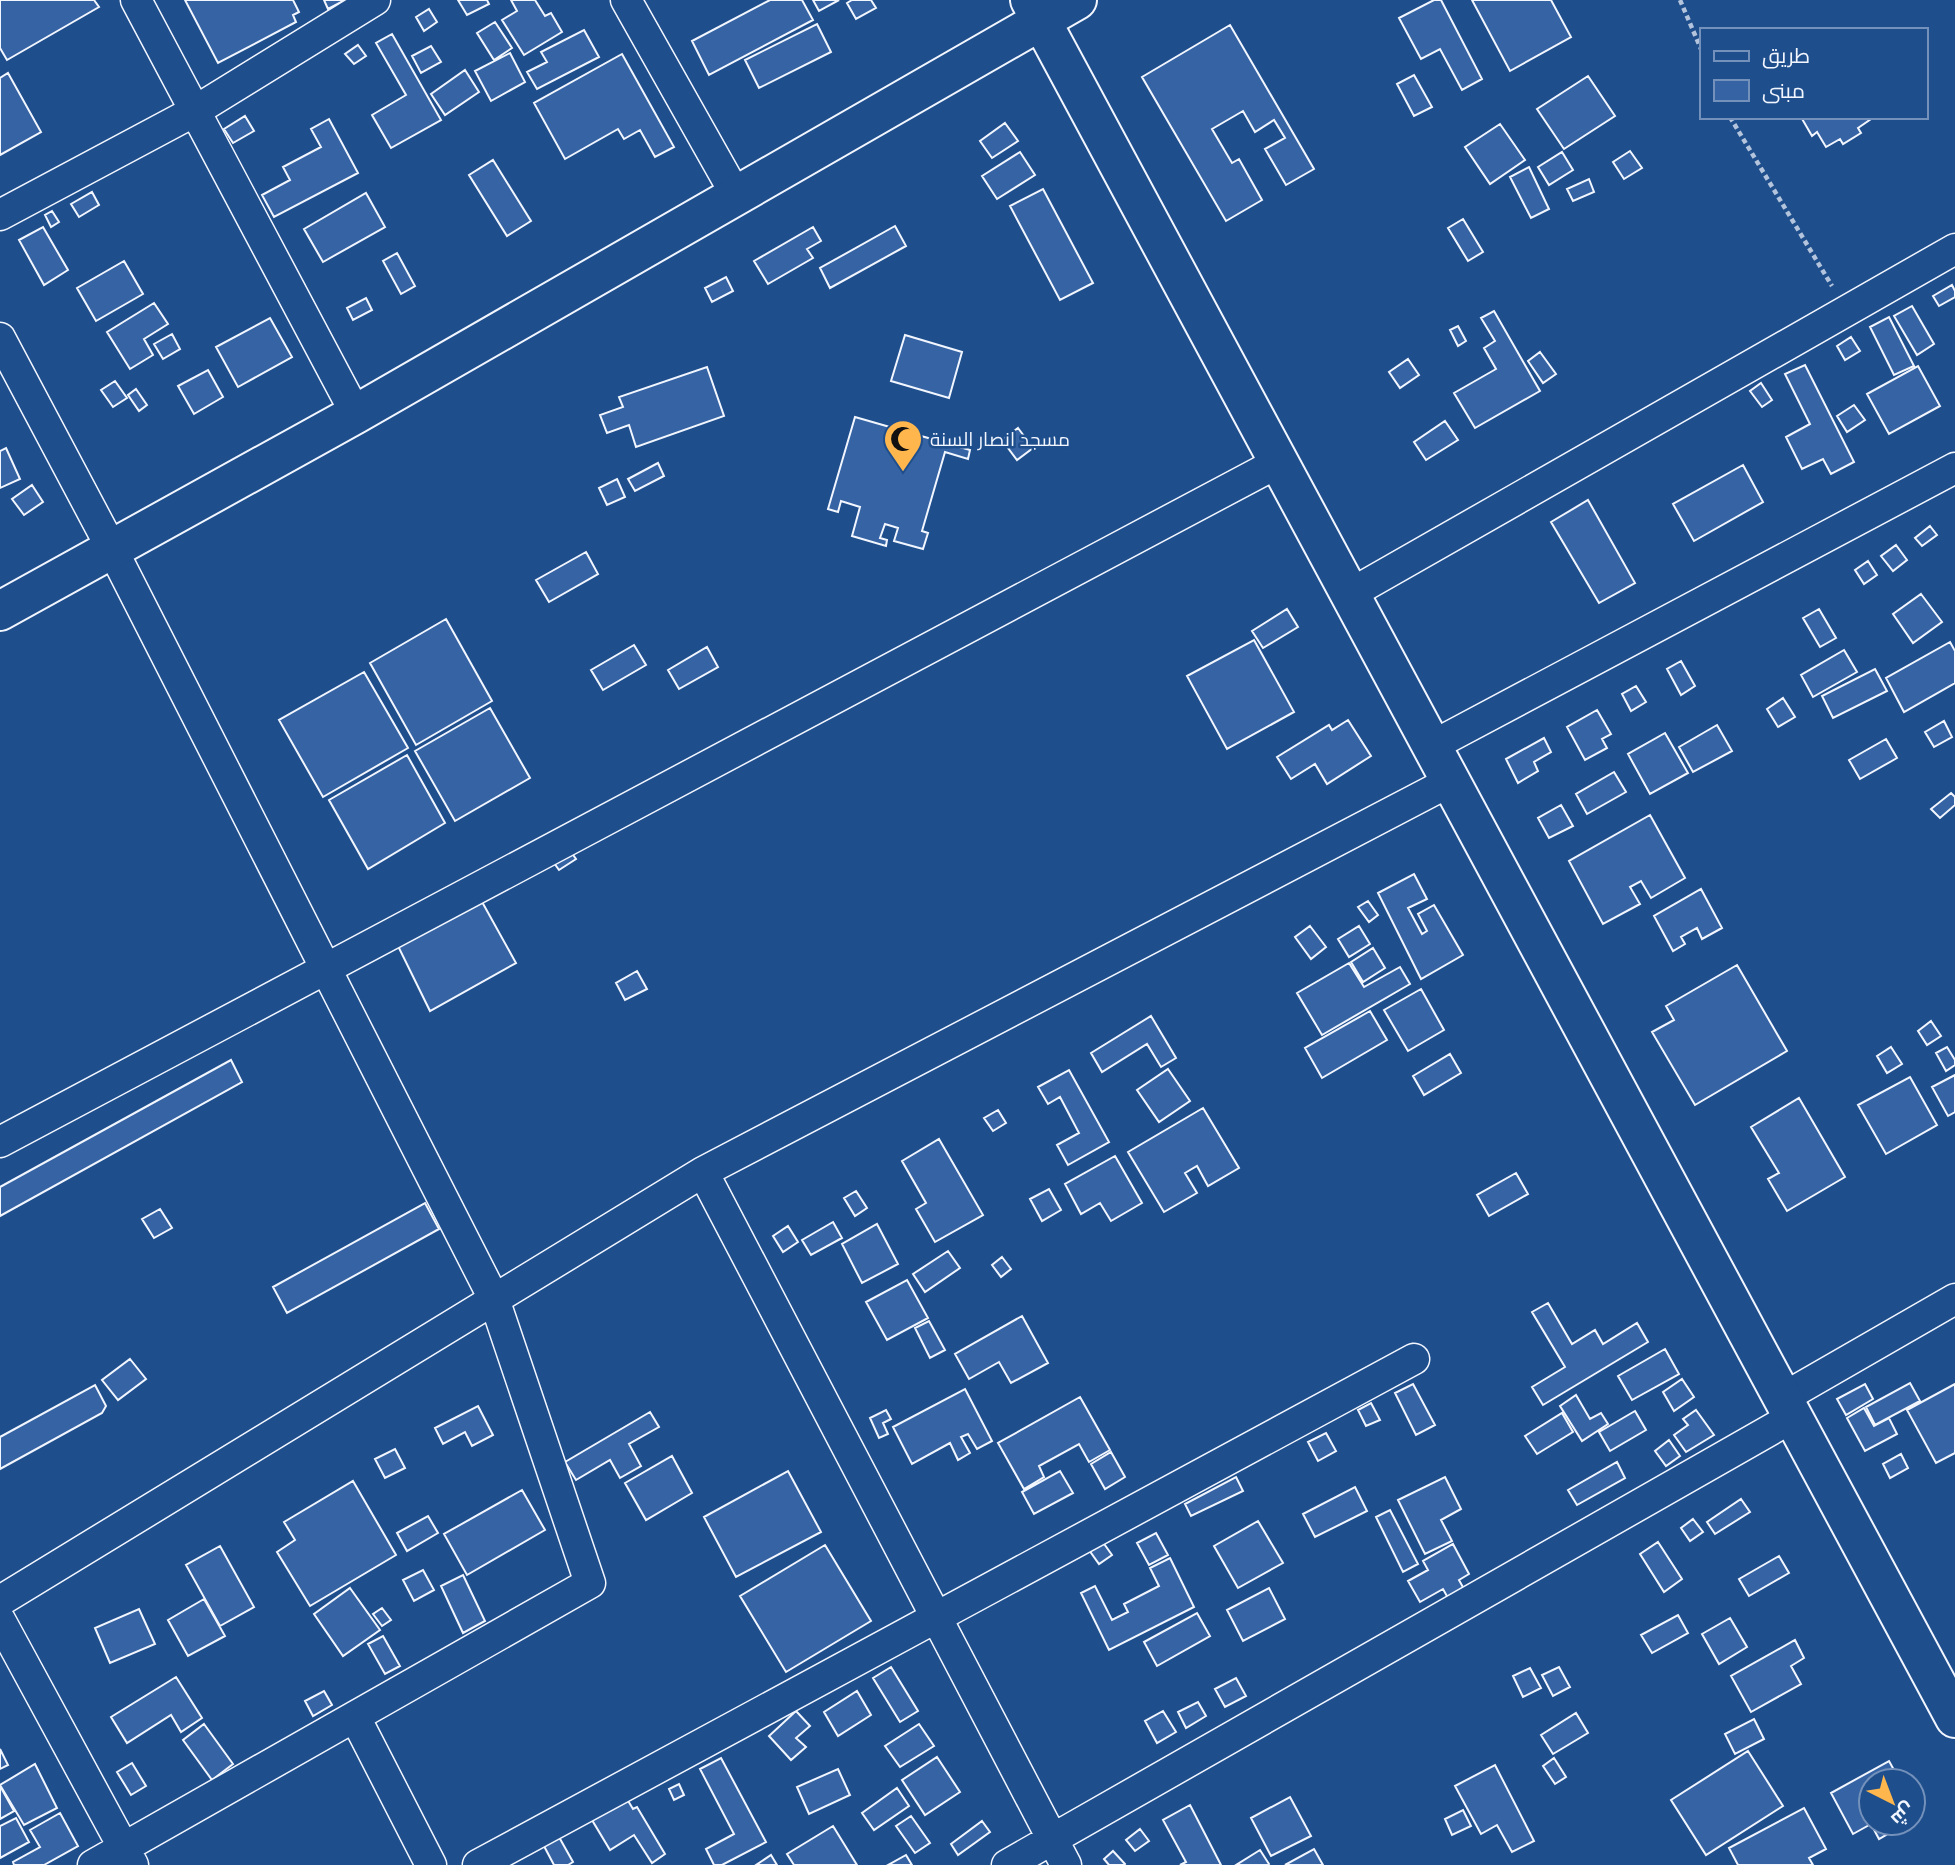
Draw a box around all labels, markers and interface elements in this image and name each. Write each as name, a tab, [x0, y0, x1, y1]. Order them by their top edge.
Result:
legend	[1700, 28, 1927, 119]
text: طريق	[1762, 42, 1810, 69]
text: مبنى	[1762, 77, 1805, 104]
mosque icon: مسجد انصار السنة	[882, 418, 924, 473]
place label: مسجد انصار السنة	[930, 427, 1070, 451]
north arrow	[1857, 1767, 1927, 1837]
text: ش	[1886, 1798, 1920, 1832]

